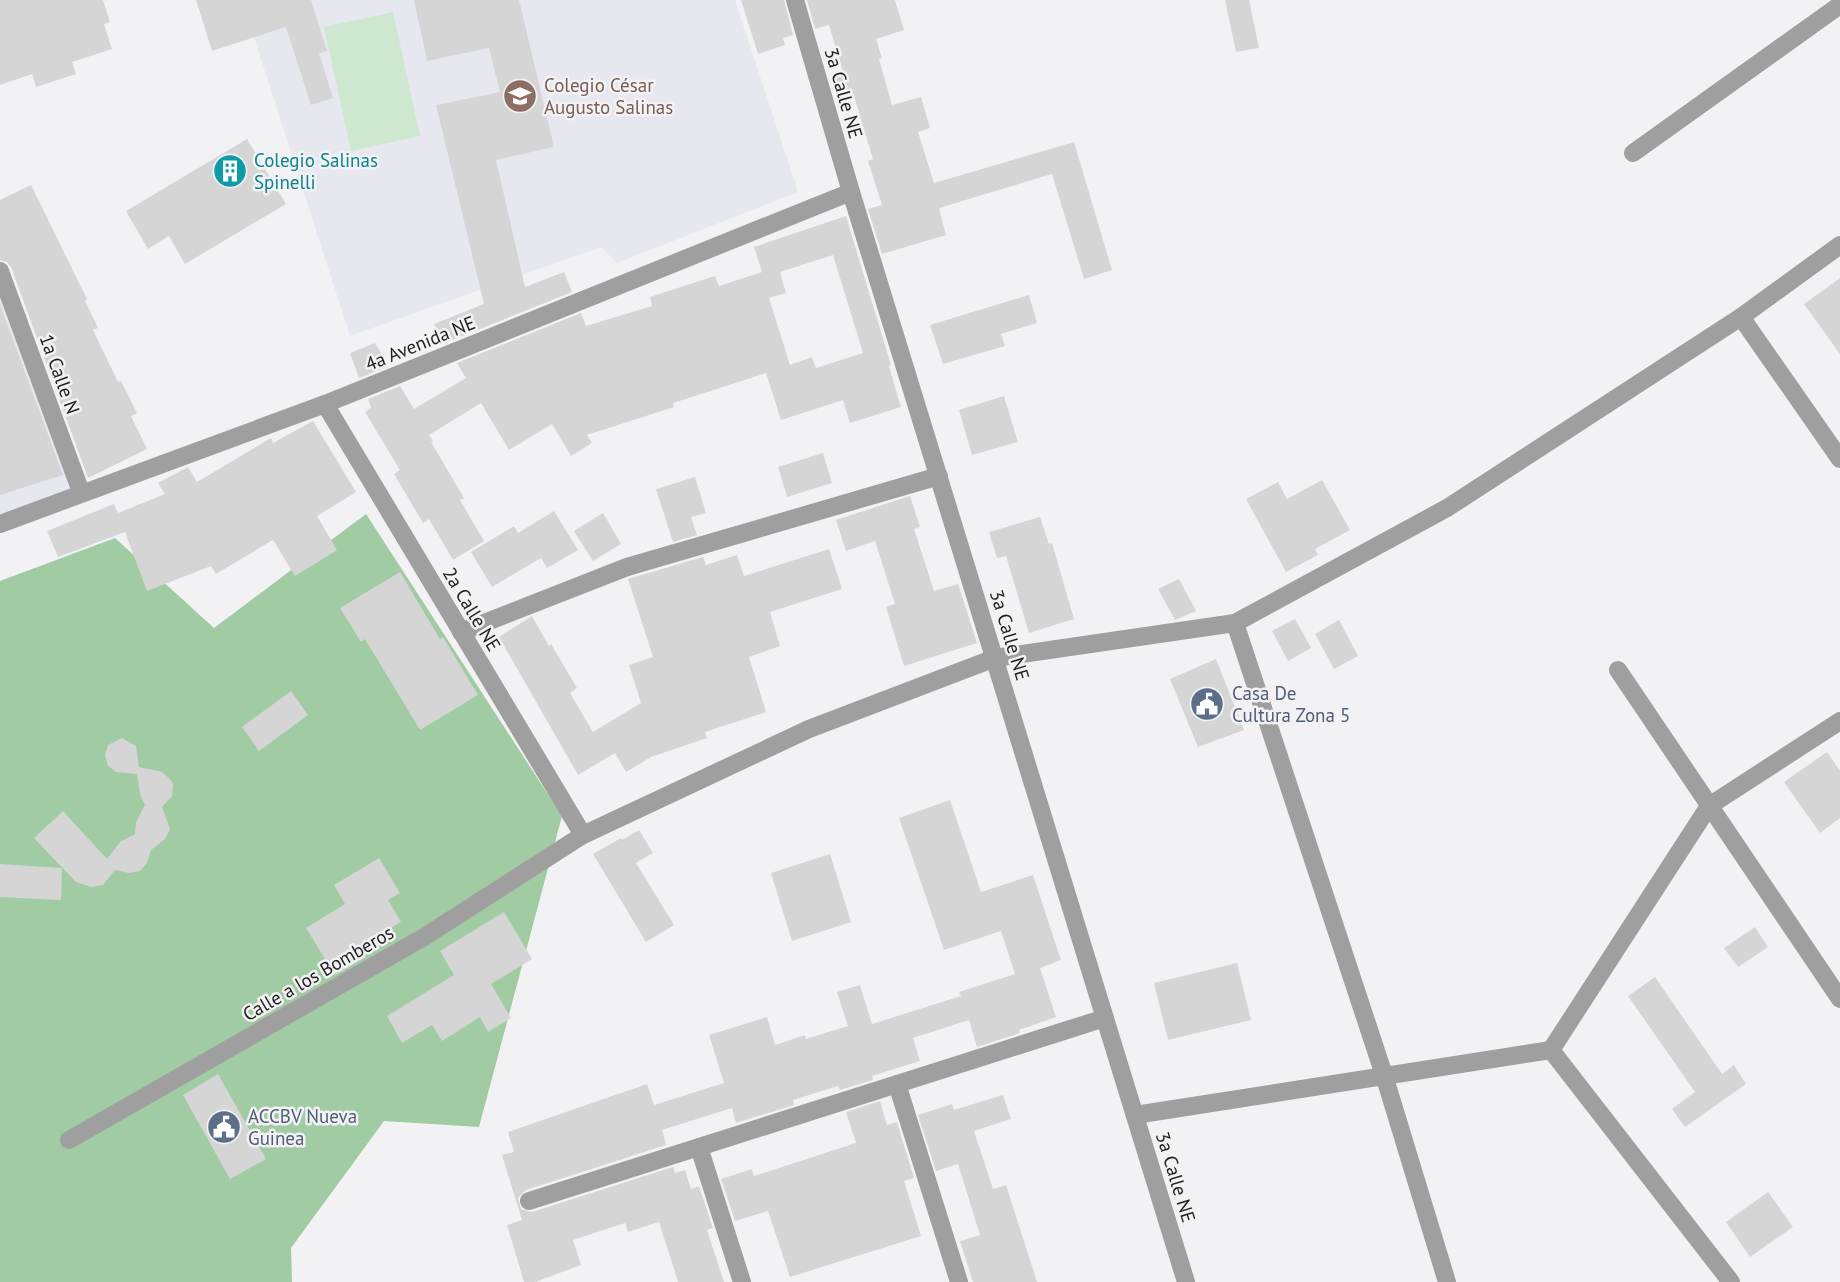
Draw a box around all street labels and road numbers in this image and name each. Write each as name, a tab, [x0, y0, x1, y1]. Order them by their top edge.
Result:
street label: 3a Calle NE	[820, 45, 868, 141]
street label: 4a Avenida NE	[362, 310, 478, 376]
street label: 1a Calle N	[34, 331, 86, 417]
street label: 2a Calle NE	[438, 563, 506, 655]
street label: 3a Calle NE	[985, 587, 1035, 683]
street label: Calle a los Bomberos	[238, 920, 398, 1026]
street label: 3a Calle NE	[1151, 1129, 1201, 1225]

